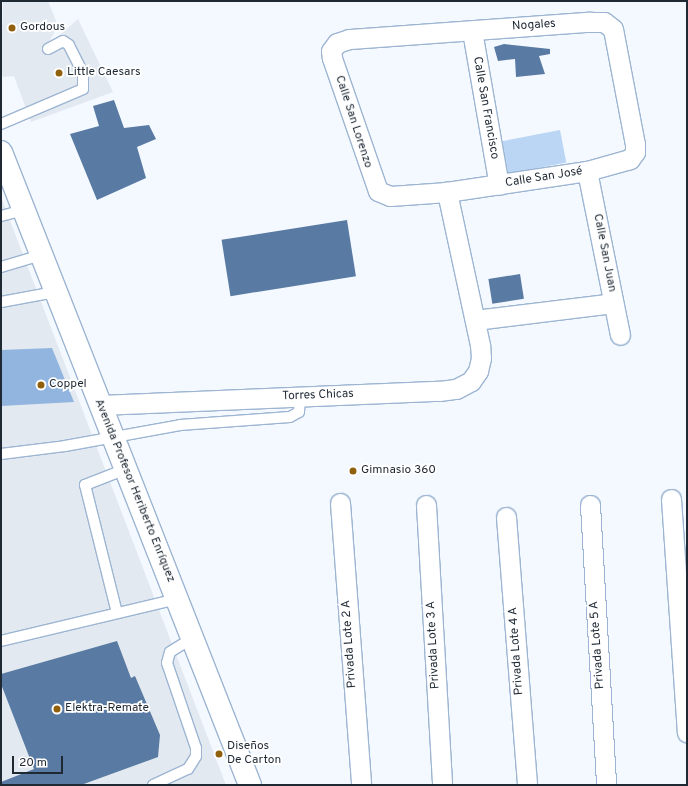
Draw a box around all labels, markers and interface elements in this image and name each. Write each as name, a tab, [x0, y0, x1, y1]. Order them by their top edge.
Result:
street label: Nogales	[512, 17, 556, 35]
place label: Gordous	[20, 21, 65, 35]
marker: Gordous	[7, 23, 17, 33]
street label: Calle San Francisco	[469, 56, 501, 160]
place label: Little Caesars	[67, 66, 141, 80]
marker: Little Caesars	[54, 68, 64, 78]
street label: Calle San Lorenzo	[331, 74, 375, 170]
street label: Calle San José	[504, 165, 584, 191]
street label: Calle San Juan	[589, 213, 619, 293]
place label: Coppel	[49, 378, 87, 392]
marker: Coppel	[36, 380, 46, 390]
street label: Torres Chicas	[282, 388, 354, 404]
street label: Avenida Profesor Heriberto Enríquez	[90, 397, 178, 585]
place label: Gimnasio 360	[361, 464, 436, 478]
marker: Gimnasio 360	[348, 466, 358, 476]
street label: Privada Lote 2 A	[340, 599, 360, 689]
street label: Privada Lote 3 A	[424, 600, 444, 690]
street label: Privada Lote 5 A	[588, 600, 608, 690]
street label: Privada Lote 4 A	[507, 606, 527, 696]
place label: Elektra-Remate	[65, 702, 149, 716]
marker: Elektra-Remate	[52, 704, 62, 714]
place label: Diseños De Carton	[227, 740, 281, 768]
scale bar	[14, 748, 65, 774]
marker: Diseños De Carton	[214, 749, 224, 759]
text: 20 m	[19, 755, 47, 771]

